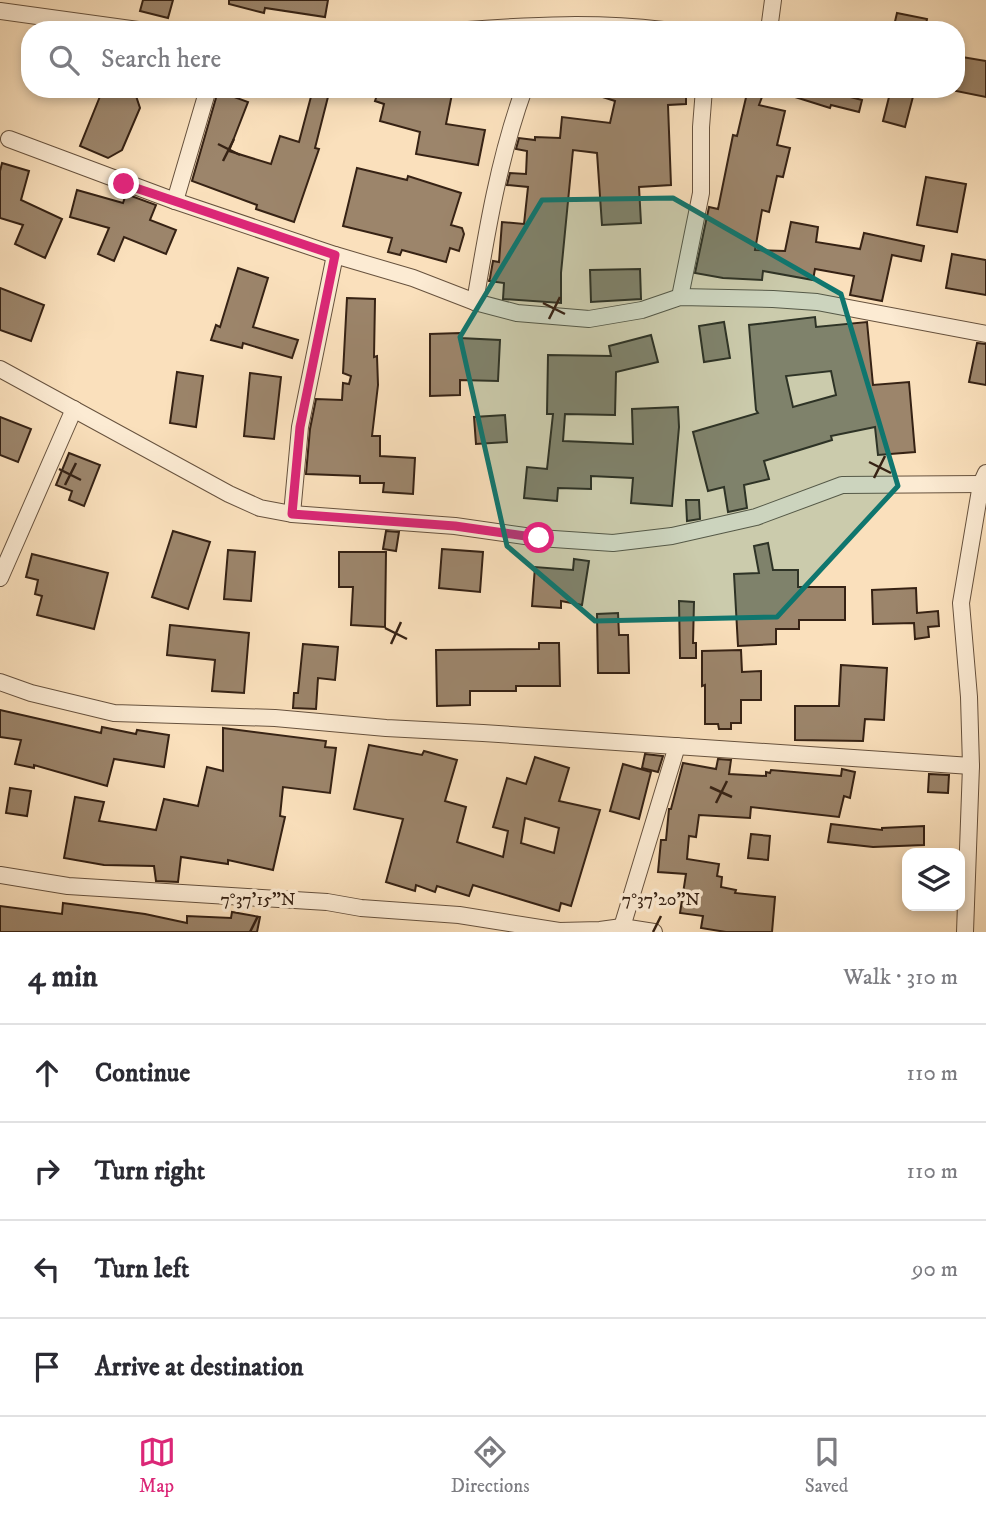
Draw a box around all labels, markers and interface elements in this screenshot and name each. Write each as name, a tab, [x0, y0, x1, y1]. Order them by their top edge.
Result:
search box	[21, 21, 965, 98]
icon: search	[45, 41, 83, 79]
text: Search here	[101, 43, 221, 76]
route end	[108, 168, 139, 199]
route start	[523, 522, 554, 553]
map controls	[902, 848, 965, 911]
button: layers	[902, 848, 965, 911]
text: 7°37'15"N	[220, 889, 296, 911]
text: 7°37'20"N	[622, 889, 700, 911]
text: 4 min	[28, 959, 98, 996]
text: Walk · 310 m	[843, 963, 958, 992]
icon: ahead	[28, 1054, 66, 1092]
text: Continue	[95, 1057, 190, 1090]
text: 110 m	[907, 1059, 958, 1088]
icon: right	[28, 1152, 66, 1190]
text: Turn right	[95, 1155, 205, 1188]
text: 110 m	[907, 1157, 958, 1186]
icon: left	[28, 1250, 66, 1288]
text: Turn left	[95, 1253, 189, 1286]
text: 90 m	[912, 1255, 958, 1284]
icon: arrive	[28, 1348, 66, 1386]
text: Arrive at destination	[95, 1351, 304, 1384]
tab: Map	[138, 1433, 176, 1498]
tab: Directions	[451, 1433, 530, 1498]
tab: Saved	[805, 1433, 848, 1498]

